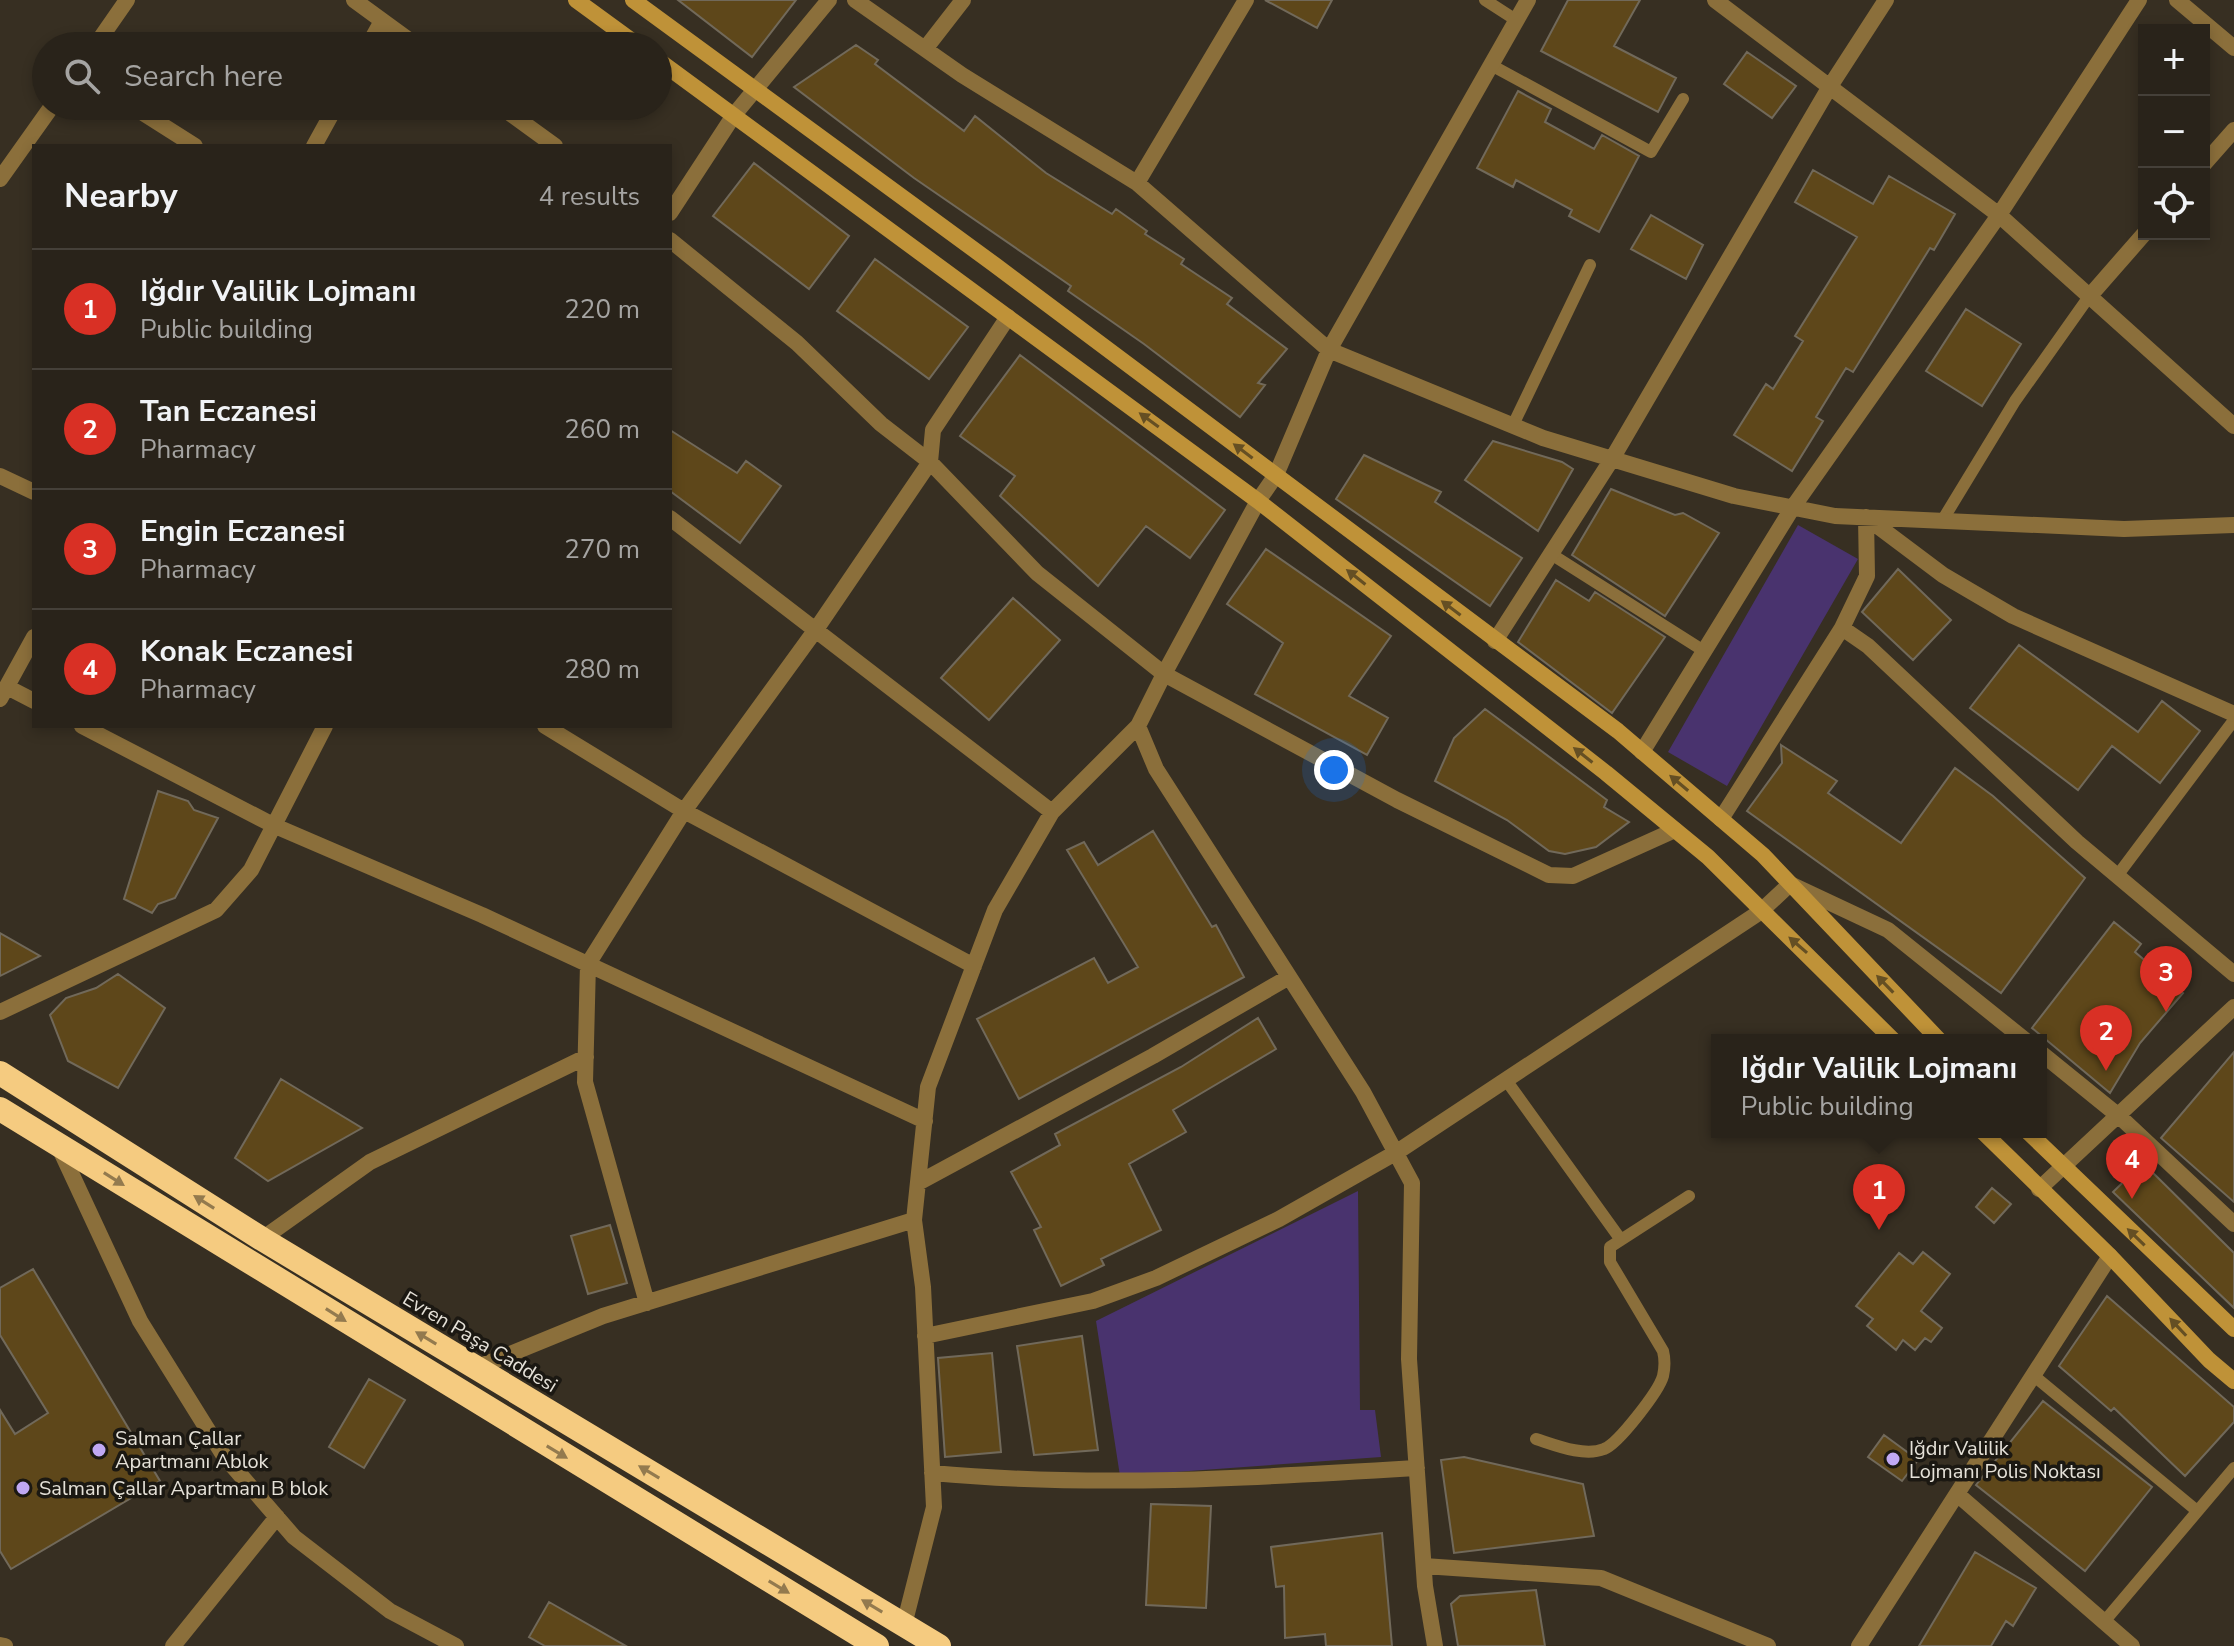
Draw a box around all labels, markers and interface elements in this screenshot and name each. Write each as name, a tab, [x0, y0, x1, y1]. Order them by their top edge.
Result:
map controls	[2138, 24, 2210, 240]
button: +	[2138, 24, 2210, 96]
search box	[32, 32, 672, 120]
icon: search	[60, 54, 104, 98]
text: Search here	[124, 56, 283, 97]
button: −	[2138, 96, 2210, 168]
button: locate	[2138, 168, 2210, 240]
text: Nearby	[64, 173, 178, 219]
text: 4 results	[539, 179, 640, 214]
text: Iğdır Valilik Lojmanı	[140, 271, 416, 312]
text: 1	[82, 292, 98, 327]
text: 220 m	[564, 292, 640, 327]
text: Public building	[140, 312, 313, 347]
text: Tan Eczanesi	[140, 391, 317, 432]
text: 2	[82, 412, 98, 447]
text: 260 m	[564, 412, 640, 447]
one-way arrow	[1138, 413, 1159, 429]
text: Pharmacy	[140, 432, 256, 467]
one-way arrow	[1233, 443, 1254, 459]
text: Engin Eczanesi	[140, 511, 345, 552]
text: 3	[82, 532, 98, 567]
text: 270 m	[564, 532, 640, 567]
text: Pharmacy	[140, 552, 256, 587]
one-way arrow	[1346, 569, 1366, 586]
one-way arrow	[1440, 600, 1461, 616]
text: Konak Eczanesi	[140, 631, 354, 672]
text: 4	[82, 652, 98, 687]
text: 280 m	[564, 652, 640, 687]
text: Pharmacy	[140, 672, 256, 707]
one-way arrow	[1573, 747, 1593, 764]
your location	[1314, 750, 1354, 790]
one-way arrow	[1669, 775, 1689, 792]
one-way arrow	[1789, 937, 1809, 954]
pin: 3	[2140, 946, 2192, 1012]
one-way arrow	[1876, 975, 1894, 994]
pin: 2	[2080, 1005, 2132, 1071]
popup	[1711, 1034, 2047, 1138]
text: Iğdır Valilik Lojmanı	[1741, 1048, 2017, 1089]
text: Public building	[1741, 1089, 1914, 1124]
pin: 4	[2106, 1133, 2158, 1199]
pin: 1	[1853, 1164, 1905, 1230]
one-way arrow	[104, 1171, 125, 1186]
one-way arrow	[193, 1196, 215, 1210]
one-way arrow	[2127, 1229, 2146, 1247]
street label: Evren Paşa Caddesi	[398, 1285, 562, 1399]
one-way arrow	[325, 1308, 347, 1322]
one-way arrow	[2169, 1318, 2187, 1337]
one-way arrow	[415, 1331, 437, 1345]
place label: Salman Çallar Apartmanı Ablok	[115, 1425, 270, 1475]
place label: Iğdır Valilik Lojmanı Polis Noktası	[1909, 1435, 2101, 1485]
marker: Salman Çallar Apartmanı Ablok	[90, 1441, 108, 1459]
one-way arrow	[546, 1444, 568, 1458]
marker: Iğdır Valilik Lojmanı Polis Noktası	[1884, 1450, 1902, 1468]
one-way arrow	[638, 1465, 660, 1479]
place label: Salman Çallar Apartmanı B blok	[39, 1475, 329, 1502]
marker: Salman Çallar Apartmanı B blok	[14, 1479, 32, 1497]
one-way arrow	[768, 1579, 790, 1593]
one-way arrow	[861, 1599, 883, 1613]

